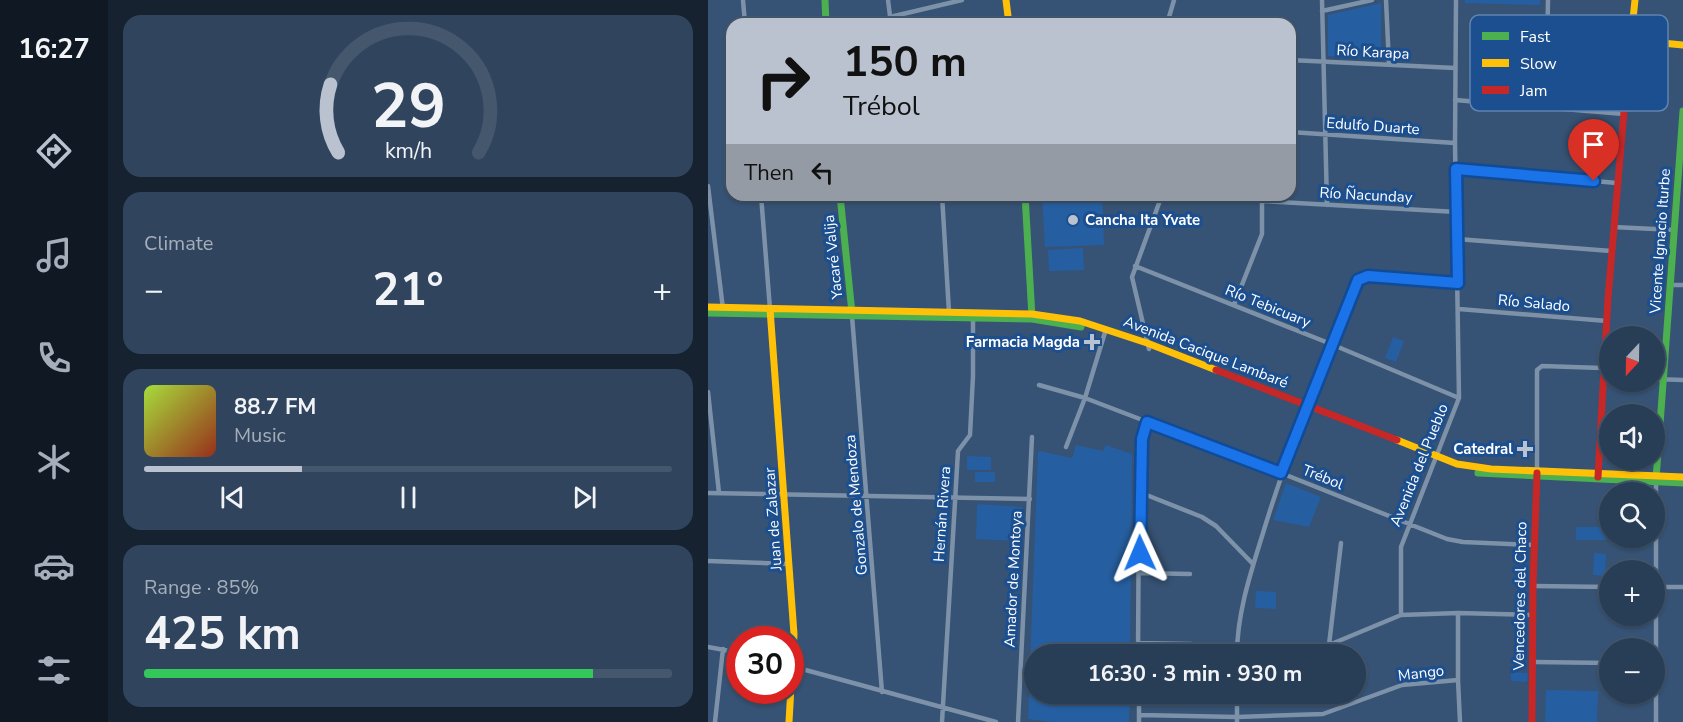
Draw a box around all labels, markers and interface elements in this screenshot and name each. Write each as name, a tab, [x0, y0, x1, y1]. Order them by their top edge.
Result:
legend	[1470, 15, 1668, 111]
text: Fast	[1520, 26, 1551, 48]
text: 16:27	[18, 31, 90, 68]
text: 150 m	[843, 34, 967, 91]
street label: Río Karapa	[1336, 40, 1410, 64]
icon: right	[744, 42, 822, 120]
text: Slow	[1520, 53, 1557, 75]
text: 29	[371, 64, 445, 149]
text: Jam	[1519, 80, 1547, 102]
text: Trébol	[843, 88, 920, 125]
street label: Edulfo Duarte	[1326, 113, 1420, 139]
pin	[1568, 119, 1619, 181]
icon: arrive	[1577, 128, 1610, 161]
icon: directions	[33, 130, 75, 172]
text: km/h	[384, 136, 432, 166]
icon: left	[806, 156, 839, 189]
text: Then	[744, 158, 794, 188]
street label: Vicente Ignacio Iturbe	[1645, 168, 1675, 315]
street label: Río Ñacunday	[1319, 183, 1413, 207]
place label: Cancha Ita Yvate	[1085, 210, 1200, 230]
marker: Cancha Ita Yvate	[1066, 213, 1080, 227]
street label: Yacaré Valija	[819, 214, 847, 301]
text: Climate	[144, 230, 213, 257]
icon: music	[33, 234, 75, 276]
text: 21°	[372, 260, 444, 321]
text: −	[144, 268, 164, 313]
text: +	[652, 268, 672, 313]
street label: Río Tebicuary	[1222, 280, 1314, 332]
street label: Río Salado	[1497, 290, 1571, 316]
street label: Avenida Cacique Lambaré	[1121, 311, 1291, 393]
north arrow	[1599, 326, 1665, 392]
map controls	[1599, 326, 1665, 704]
place label: Farmacia Magda	[966, 332, 1080, 352]
marker: Farmacia Magda	[1085, 335, 1099, 349]
icon: phone	[33, 337, 75, 379]
text: 88.7 FM	[234, 392, 316, 422]
street label: Avenida del Pueblo	[1385, 401, 1453, 529]
button: sound	[1599, 404, 1665, 470]
text: Music	[234, 422, 286, 449]
street label: Gonzalo de Mendoza	[840, 434, 872, 576]
place label: Catedral	[1453, 439, 1513, 459]
icon: climate	[33, 441, 75, 483]
marker: Catedral	[1518, 442, 1532, 456]
street label: Trébol	[1299, 460, 1347, 494]
street label: Hernán Rivera	[929, 465, 955, 563]
street label: Juan de Zalazar	[759, 466, 787, 572]
icon: previous	[216, 481, 249, 514]
icon: pause	[392, 481, 425, 514]
icon: next	[568, 481, 601, 514]
button: search	[1599, 482, 1665, 548]
street label: Amador de Montoya	[999, 510, 1027, 648]
position arrow	[1108, 521, 1172, 585]
street label: Vencedores del Chaco	[1509, 521, 1531, 672]
icon: car	[33, 545, 75, 587]
button: +	[1599, 560, 1665, 626]
text: Range · 85%	[144, 574, 259, 601]
text: 425 km	[144, 604, 301, 665]
speed limit sign: 30	[726, 626, 804, 704]
button: −	[1599, 638, 1665, 704]
icon: filters	[33, 649, 75, 691]
text: 16:30 · 3 min · 930 m	[1088, 659, 1302, 689]
street label: Mango	[1397, 660, 1445, 686]

